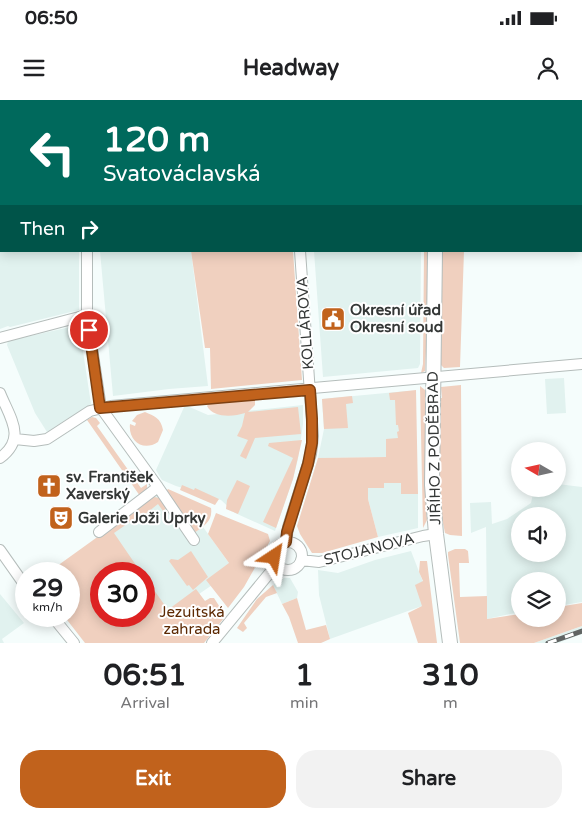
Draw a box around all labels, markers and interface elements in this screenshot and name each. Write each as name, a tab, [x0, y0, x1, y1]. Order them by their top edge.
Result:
text: 06:50	[25, 7, 78, 29]
icon: menu	[20, 54, 48, 82]
icon: person	[534, 54, 562, 82]
text: Headway	[243, 55, 339, 81]
text: 120 m	[103, 119, 210, 161]
icon: left	[20, 120, 85, 185]
text: Svatováclavská	[103, 161, 261, 187]
icon: right	[75, 215, 103, 243]
text: Then	[20, 218, 65, 240]
street label: KOLLÁROVA	[293, 276, 317, 370]
place label: Okresní úřad Okresní soud	[350, 301, 443, 336]
public building icon: Okresní úřad Okresní soud	[320, 306, 346, 332]
pin	[68, 309, 110, 351]
icon: arrive	[75, 316, 103, 344]
street label: JIŘÍHO Z PODĚBRAD	[424, 371, 444, 525]
north arrow	[511, 442, 566, 498]
map controls	[511, 442, 566, 627]
place label: sv. František Xaverský	[66, 468, 153, 504]
church icon: sv. František Xaverský	[36, 473, 62, 499]
theatre icon: Galerie Joži Uprky	[48, 505, 74, 531]
button: sound	[511, 507, 566, 562]
place label: Galerie Joži Uprky	[78, 509, 206, 528]
street label: STOJANOVA	[322, 529, 416, 569]
position arrow	[247, 530, 299, 582]
speed limit sign: 30	[90, 562, 155, 627]
button: layers	[511, 572, 566, 627]
text: 29	[32, 573, 63, 603]
text: km/h	[32, 600, 63, 614]
park label: Jezuitská zahrada	[159, 603, 225, 638]
text: 06:51	[103, 657, 187, 694]
text: 1	[295, 657, 314, 694]
text: 310	[422, 657, 479, 694]
text: Arrival	[120, 693, 170, 713]
text: min	[290, 693, 319, 713]
text: m	[443, 693, 458, 713]
button: Exit	[20, 750, 286, 808]
button: Share	[296, 750, 562, 808]

